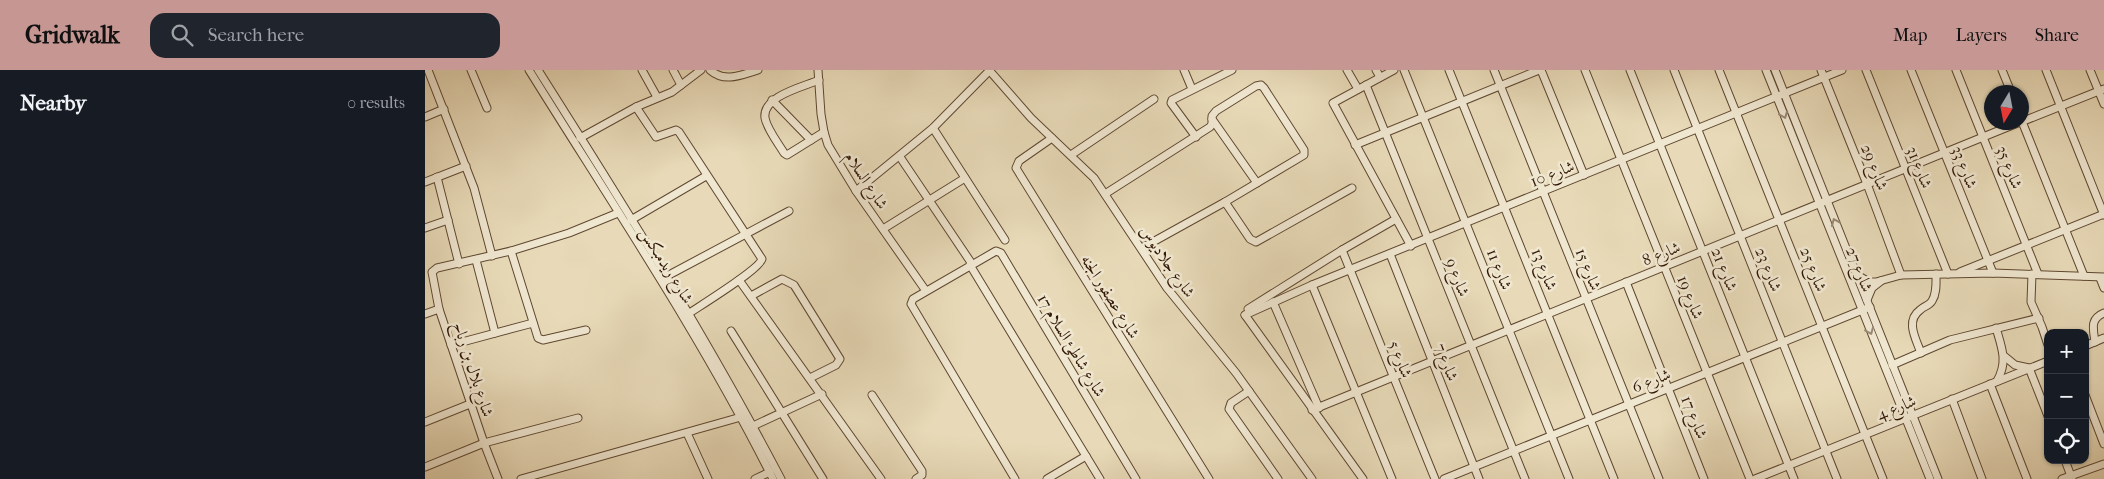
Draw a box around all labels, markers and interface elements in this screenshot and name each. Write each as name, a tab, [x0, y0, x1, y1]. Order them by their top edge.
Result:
search box	[150, 13, 500, 58]
text: Gridwalk	[25, 21, 120, 49]
icon: search	[168, 21, 196, 49]
text: Search here	[208, 24, 304, 46]
text: Map	[1893, 25, 1927, 46]
text: Layers	[1955, 25, 2007, 46]
text: Share	[2035, 25, 2079, 46]
north arrow	[1984, 85, 2029, 130]
text: Nearby	[20, 91, 86, 115]
text: 0 results	[347, 93, 405, 112]
one-way arrow	[1778, 110, 1788, 119]
street label: شارع 29	[1853, 141, 1892, 194]
street label: شارع 31	[1899, 143, 1936, 192]
street label: شارع 33	[1944, 143, 1982, 193]
street label: شارع 35	[1989, 143, 2027, 193]
street label: شارع السلام	[837, 148, 892, 215]
street label: شارع 10	[1527, 156, 1578, 195]
one-way arrow	[1831, 218, 1842, 227]
street label: شارع جلاديوس	[1133, 222, 1199, 303]
street label: شارع ريدمبكس	[632, 224, 697, 309]
street label: شارع 8	[1639, 237, 1684, 273]
street label: شارع 23	[1747, 244, 1786, 296]
street label: شارع 25	[1792, 244, 1831, 296]
street label: شارع 27	[1838, 244, 1877, 296]
street label: شارع 13	[1524, 245, 1561, 294]
street label: شارع 15	[1568, 245, 1606, 295]
street label: شارع 21	[1704, 245, 1742, 295]
street label: شارع 11	[1479, 246, 1516, 294]
street label: شارع عصفور الجنه	[1074, 251, 1144, 344]
street label: شارع 9	[1438, 255, 1474, 301]
street label: شارع 19	[1670, 273, 1708, 323]
street label: شارع شاطئ السلام 17	[1029, 291, 1110, 403]
street label: شارع بلال بن رباح	[444, 319, 498, 421]
one-way arrow	[1864, 326, 1875, 335]
map controls	[2044, 329, 2089, 464]
button: +	[2044, 329, 2089, 374]
street label: شارع 5	[1381, 338, 1416, 382]
street label: شارع 7	[1427, 341, 1463, 385]
street label: شارع 6	[1629, 364, 1675, 400]
button: −	[2044, 374, 2089, 419]
street label: شارع 4	[1874, 391, 1920, 428]
street label: شارع 17	[1674, 393, 1712, 443]
button: locate	[2044, 419, 2089, 464]

